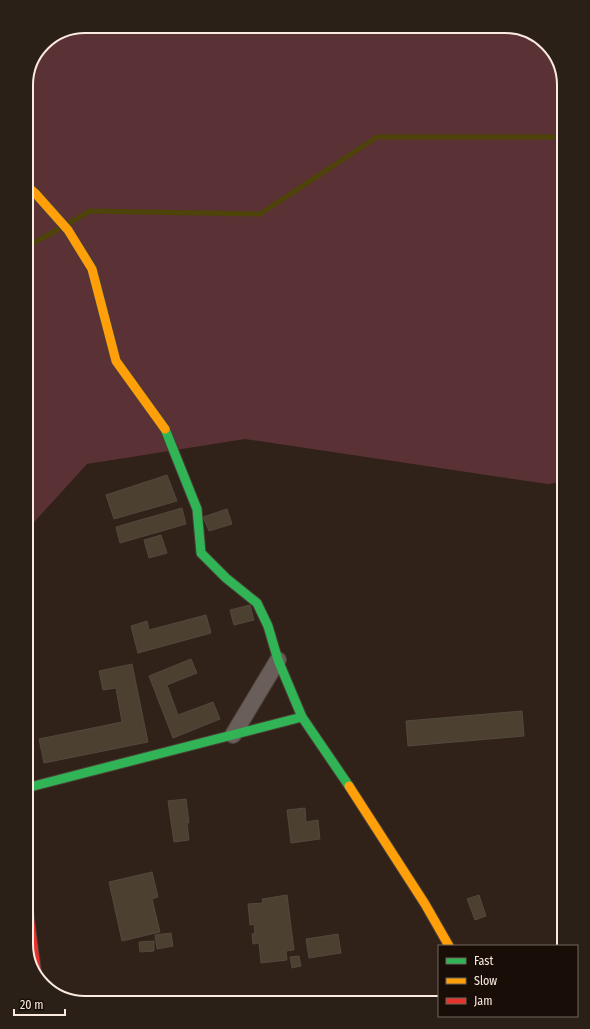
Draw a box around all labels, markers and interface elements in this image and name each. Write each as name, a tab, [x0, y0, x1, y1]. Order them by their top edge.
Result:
legend	[438, 945, 578, 1017]
text: Fast	[474, 954, 493, 968]
text: Slow	[474, 974, 497, 988]
scale bar	[14, 991, 65, 1017]
text: Jam	[474, 994, 492, 1008]
text: 20 m	[20, 998, 44, 1012]

